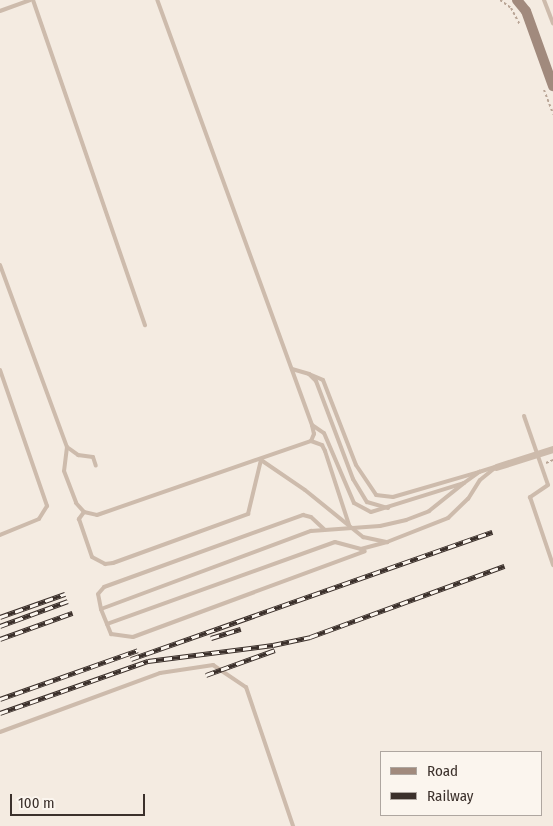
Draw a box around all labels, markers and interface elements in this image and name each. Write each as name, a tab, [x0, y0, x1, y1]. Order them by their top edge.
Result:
legend	[380, 751, 543, 816]
text: Road	[427, 762, 458, 780]
scale bar	[12, 784, 148, 816]
text: Railway	[427, 787, 474, 805]
text: 100 m	[18, 794, 55, 812]

